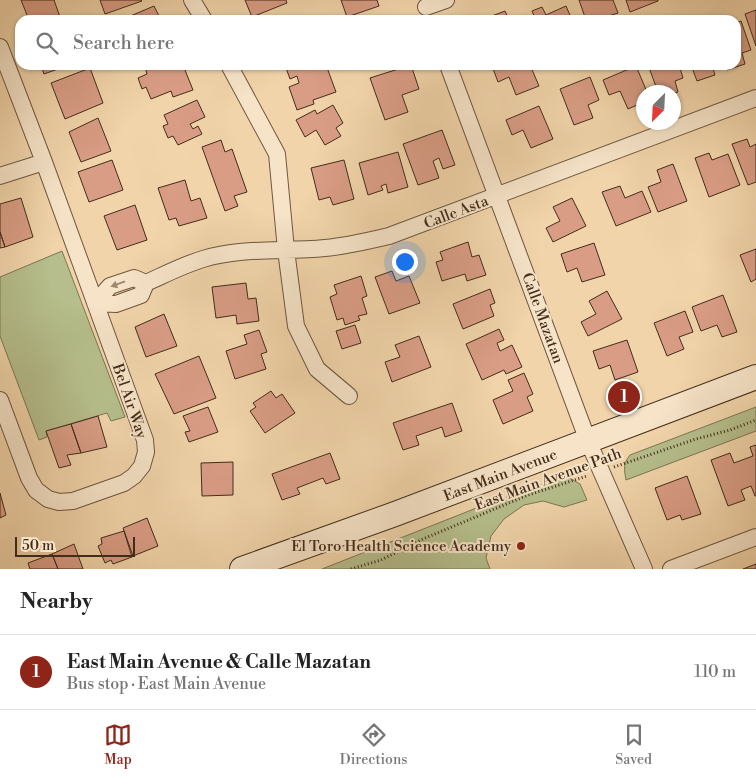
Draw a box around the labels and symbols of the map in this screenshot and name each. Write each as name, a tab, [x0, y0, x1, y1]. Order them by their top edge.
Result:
north arrow	[636, 85, 681, 130]
street label: Calle Asta	[421, 191, 492, 233]
your location	[392, 249, 418, 275]
street label: Calle Mazatan	[517, 270, 568, 366]
one-way arrow	[110, 281, 125, 288]
street label: Bel Air Way	[108, 360, 151, 442]
pin: 1	[608, 378, 640, 416]
street label: East Main Avenue Path	[472, 444, 624, 515]
street label: East Main Avenue	[441, 445, 560, 506]
scale bar	[15, 534, 135, 557]
place label: El Toro Health Science Academy	[291, 537, 512, 556]
marker: El Toro Health Science Academy	[515, 540, 527, 552]

